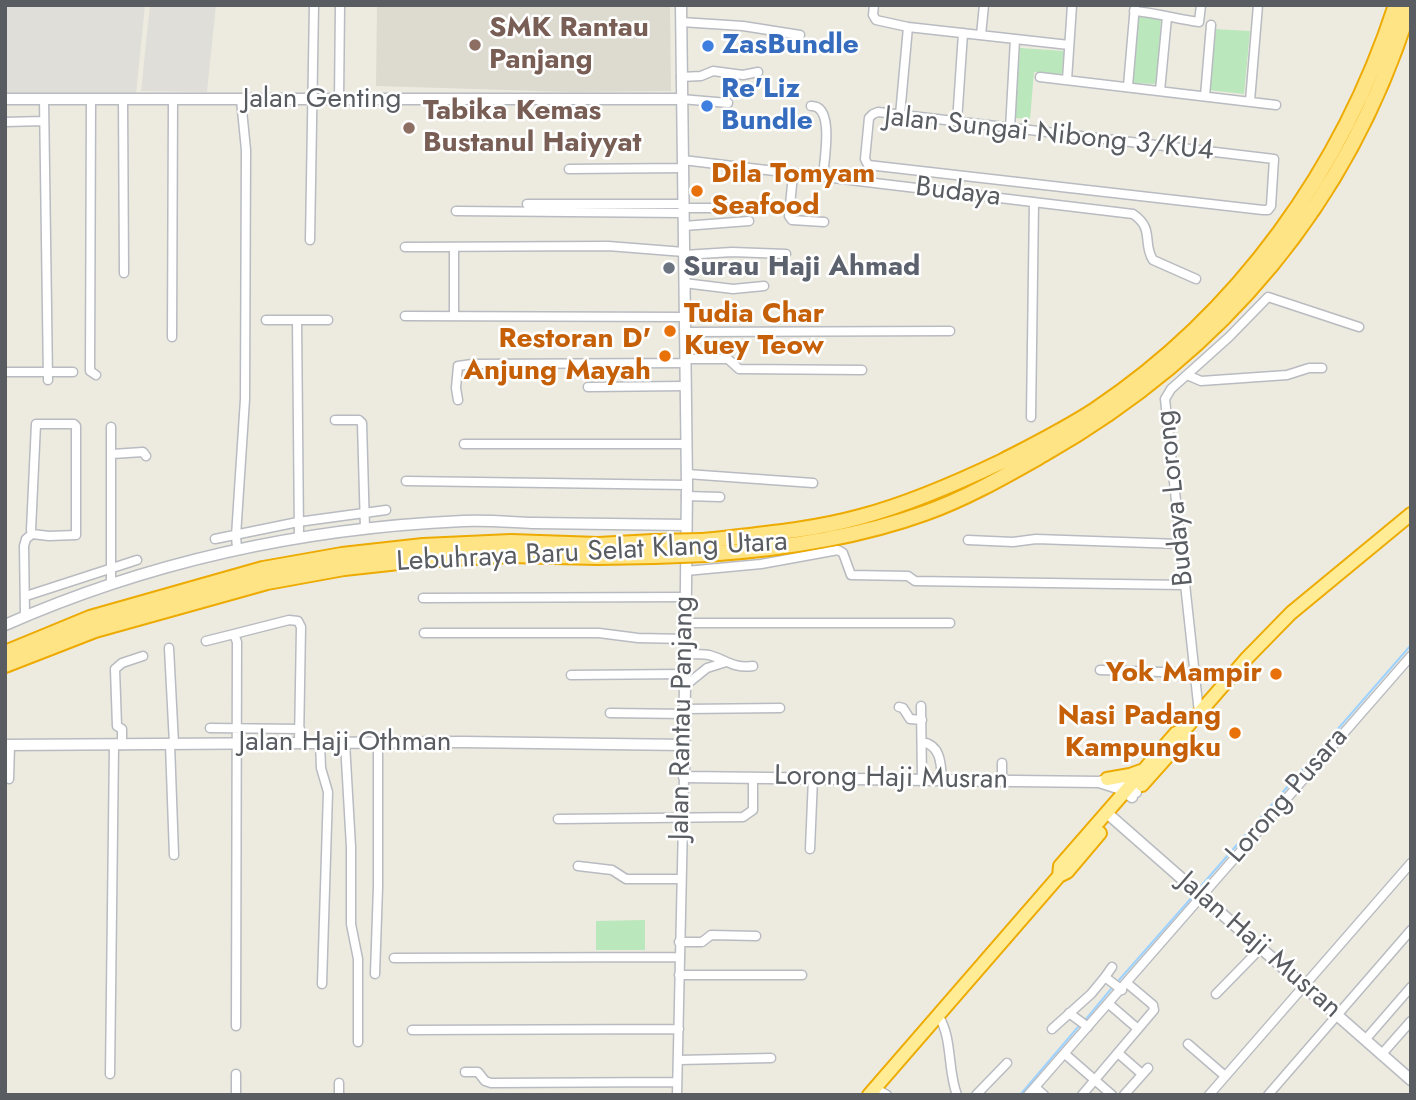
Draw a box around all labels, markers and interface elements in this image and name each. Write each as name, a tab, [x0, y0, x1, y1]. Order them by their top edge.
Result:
place label: SMK Rantau Panjang	[489, 12, 649, 78]
place label: ZasBundle	[722, 29, 859, 63]
marker: SMK Rantau Panjang	[467, 37, 483, 53]
marker: ZasBundle	[700, 38, 716, 54]
place label: Re'Liz Bundle	[721, 73, 813, 139]
street label: Jalan Genting	[243, 83, 401, 117]
place label: Tabika Kemas Bustanul Haiyyat	[423, 95, 641, 161]
marker: Re'Liz Bundle	[699, 98, 715, 114]
street label: Jalan Sungai Nibong 3/KU4	[883, 101, 1215, 169]
marker: Tabika Kemas Bustanul Haiyyat	[401, 120, 417, 136]
place label: Dila Tomyam Seafood	[711, 158, 875, 224]
street label: Budaya	[914, 171, 1002, 215]
marker: Dila Tomyam Seafood	[689, 183, 705, 199]
place label: Surau Haji Ahmad	[683, 251, 920, 285]
marker: Surau Haji Ahmad	[661, 260, 677, 276]
place label: Tudia Char Kuey Teow	[684, 298, 824, 364]
place label: Restoran D' Anjung Mayah	[464, 323, 651, 389]
marker: Tudia Char Kuey Teow	[662, 323, 678, 339]
marker: Restoran D' Anjung Mayah	[657, 348, 673, 364]
street label: Budaya Lorong	[1150, 408, 1202, 588]
street label: Lebuhraya Baru Selat Klang Utara	[396, 526, 788, 580]
street label: Jalan Rantau Panjang	[664, 596, 702, 840]
place label: Yok Mampir	[1106, 657, 1262, 691]
marker: Yok Mampir	[1268, 666, 1284, 682]
place label: Nasi Padang Kampungku	[1058, 700, 1221, 766]
street label: Lorong Pusara	[1220, 721, 1356, 871]
marker: Nasi Padang Kampungku	[1227, 725, 1243, 741]
street label: Jalan Haji Othman	[239, 726, 451, 760]
street label: Lorong Haji Musran	[774, 760, 1008, 798]
street label: Jalan Haji Musran	[1170, 866, 1348, 1026]

